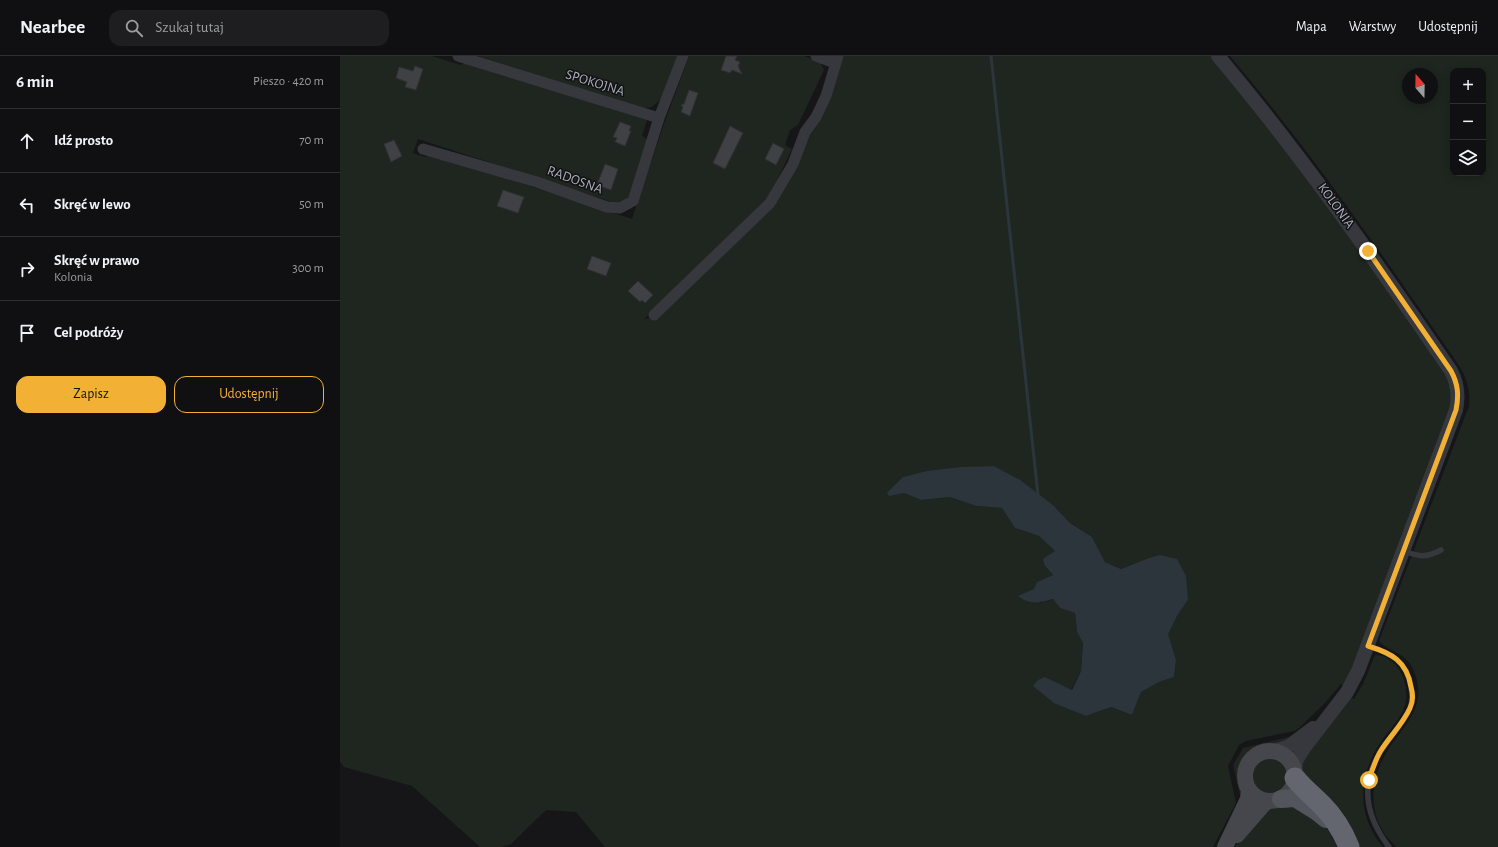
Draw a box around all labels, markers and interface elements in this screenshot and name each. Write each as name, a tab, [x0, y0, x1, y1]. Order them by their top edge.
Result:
search box	[109, 10, 389, 46]
icon: search	[123, 17, 145, 39]
text: Nearbee	[20, 18, 85, 37]
text: Szukaj tutaj	[155, 20, 224, 35]
text: Mapa	[1296, 20, 1327, 34]
text: Warstwy	[1349, 20, 1396, 34]
text: Udostępnij	[1418, 20, 1478, 34]
street label: SPOKOJNA	[564, 67, 626, 99]
north arrow	[1402, 68, 1438, 104]
map controls	[1450, 68, 1486, 176]
button: +	[1450, 68, 1486, 104]
text: 6 min	[16, 73, 54, 90]
text: Pieszo · 420 m	[253, 75, 324, 88]
button: −	[1450, 104, 1486, 140]
icon: ahead	[16, 130, 38, 152]
text: Idź prosto	[54, 133, 113, 148]
text: 70 m	[299, 134, 324, 147]
button: layers	[1450, 140, 1486, 176]
street label: RADOSNA	[545, 163, 605, 197]
street label: KOLONIA	[1315, 181, 1357, 231]
icon: left	[16, 194, 38, 216]
text: Skręć w lewo	[54, 197, 131, 212]
text: 50 m	[299, 198, 324, 211]
route end	[1359, 242, 1377, 260]
text: Skręć w prawo	[54, 253, 139, 268]
icon: right	[16, 258, 38, 280]
text: 300 m	[292, 262, 324, 275]
text: Kolonia	[54, 271, 93, 284]
icon: arrive	[16, 322, 38, 344]
text: Cel podróży	[54, 325, 123, 340]
button: Zapisz	[16, 376, 166, 413]
button: Udostępnij	[174, 376, 324, 413]
route start	[1360, 771, 1378, 789]

